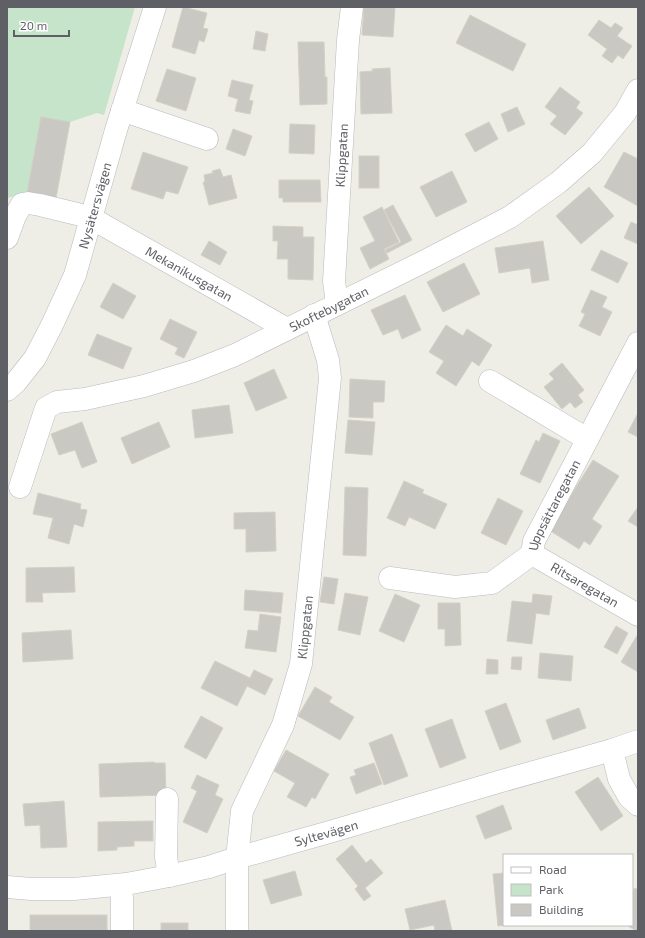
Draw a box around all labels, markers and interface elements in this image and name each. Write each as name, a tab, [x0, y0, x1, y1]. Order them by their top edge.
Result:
scale bar	[14, 12, 69, 38]
text: 20 m	[20, 18, 47, 32]
street label: Klippgatan	[331, 123, 351, 188]
street label: Nysätersvägen	[75, 160, 114, 251]
street label: Mekanikusgatan	[143, 243, 236, 305]
street label: Skoftebygatan	[287, 282, 371, 335]
street label: Uppsättaregatan	[525, 457, 583, 552]
street label: Ritsaregatan	[548, 559, 622, 610]
street label: Klippgatan	[294, 595, 316, 660]
street label: Syltevägen	[292, 816, 360, 850]
legend	[503, 854, 633, 926]
text: Road	[539, 862, 567, 876]
text: Park	[539, 882, 564, 896]
text: Building	[539, 902, 584, 916]

